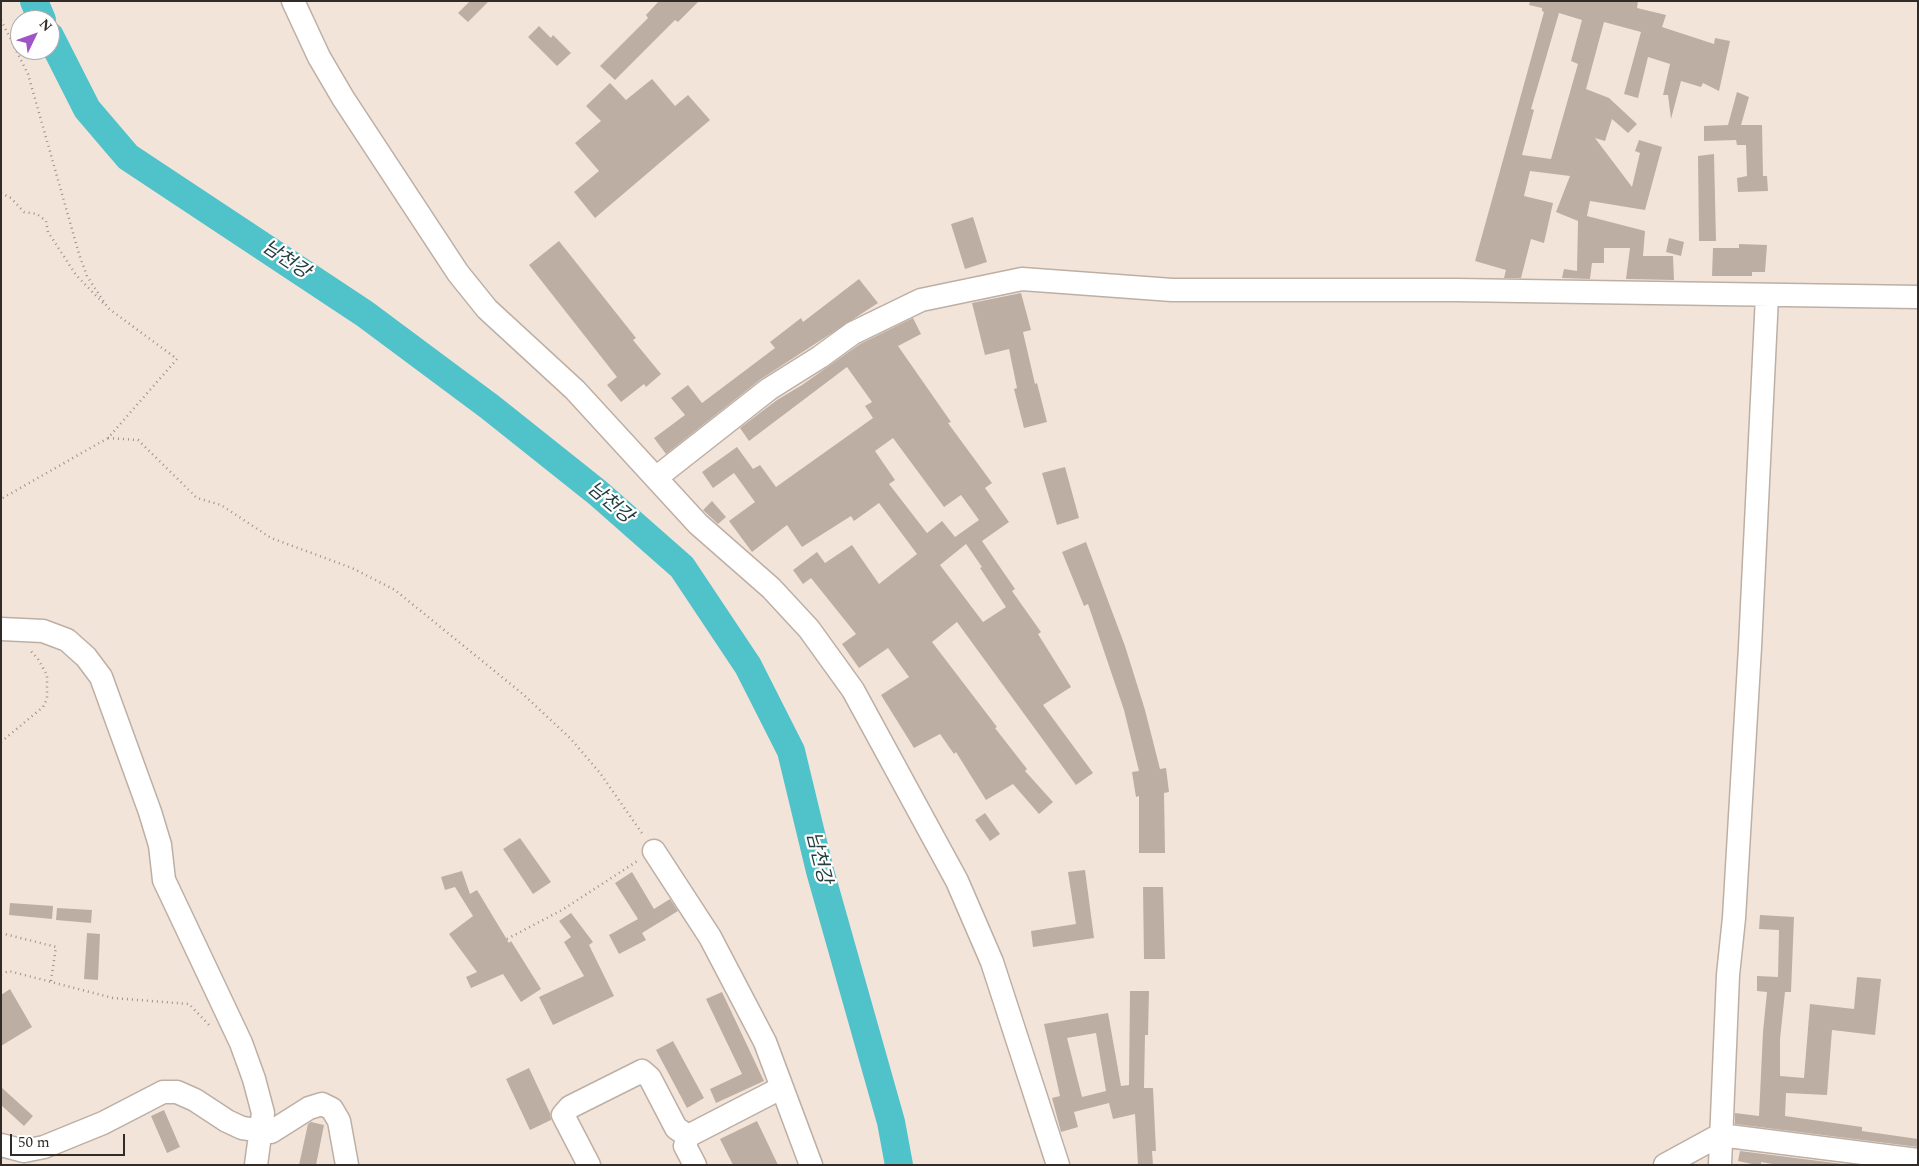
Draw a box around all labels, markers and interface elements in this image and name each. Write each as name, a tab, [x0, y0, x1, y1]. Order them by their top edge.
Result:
north arrow	[10, 10, 60, 60]
text: N	[34, 14, 57, 37]
water label: 남천강	[257, 237, 313, 285]
water label: 남천강	[582, 478, 636, 530]
water label: 남천강	[800, 830, 834, 886]
scale bar	[12, 1124, 128, 1156]
text: 50 m	[18, 1131, 50, 1154]

